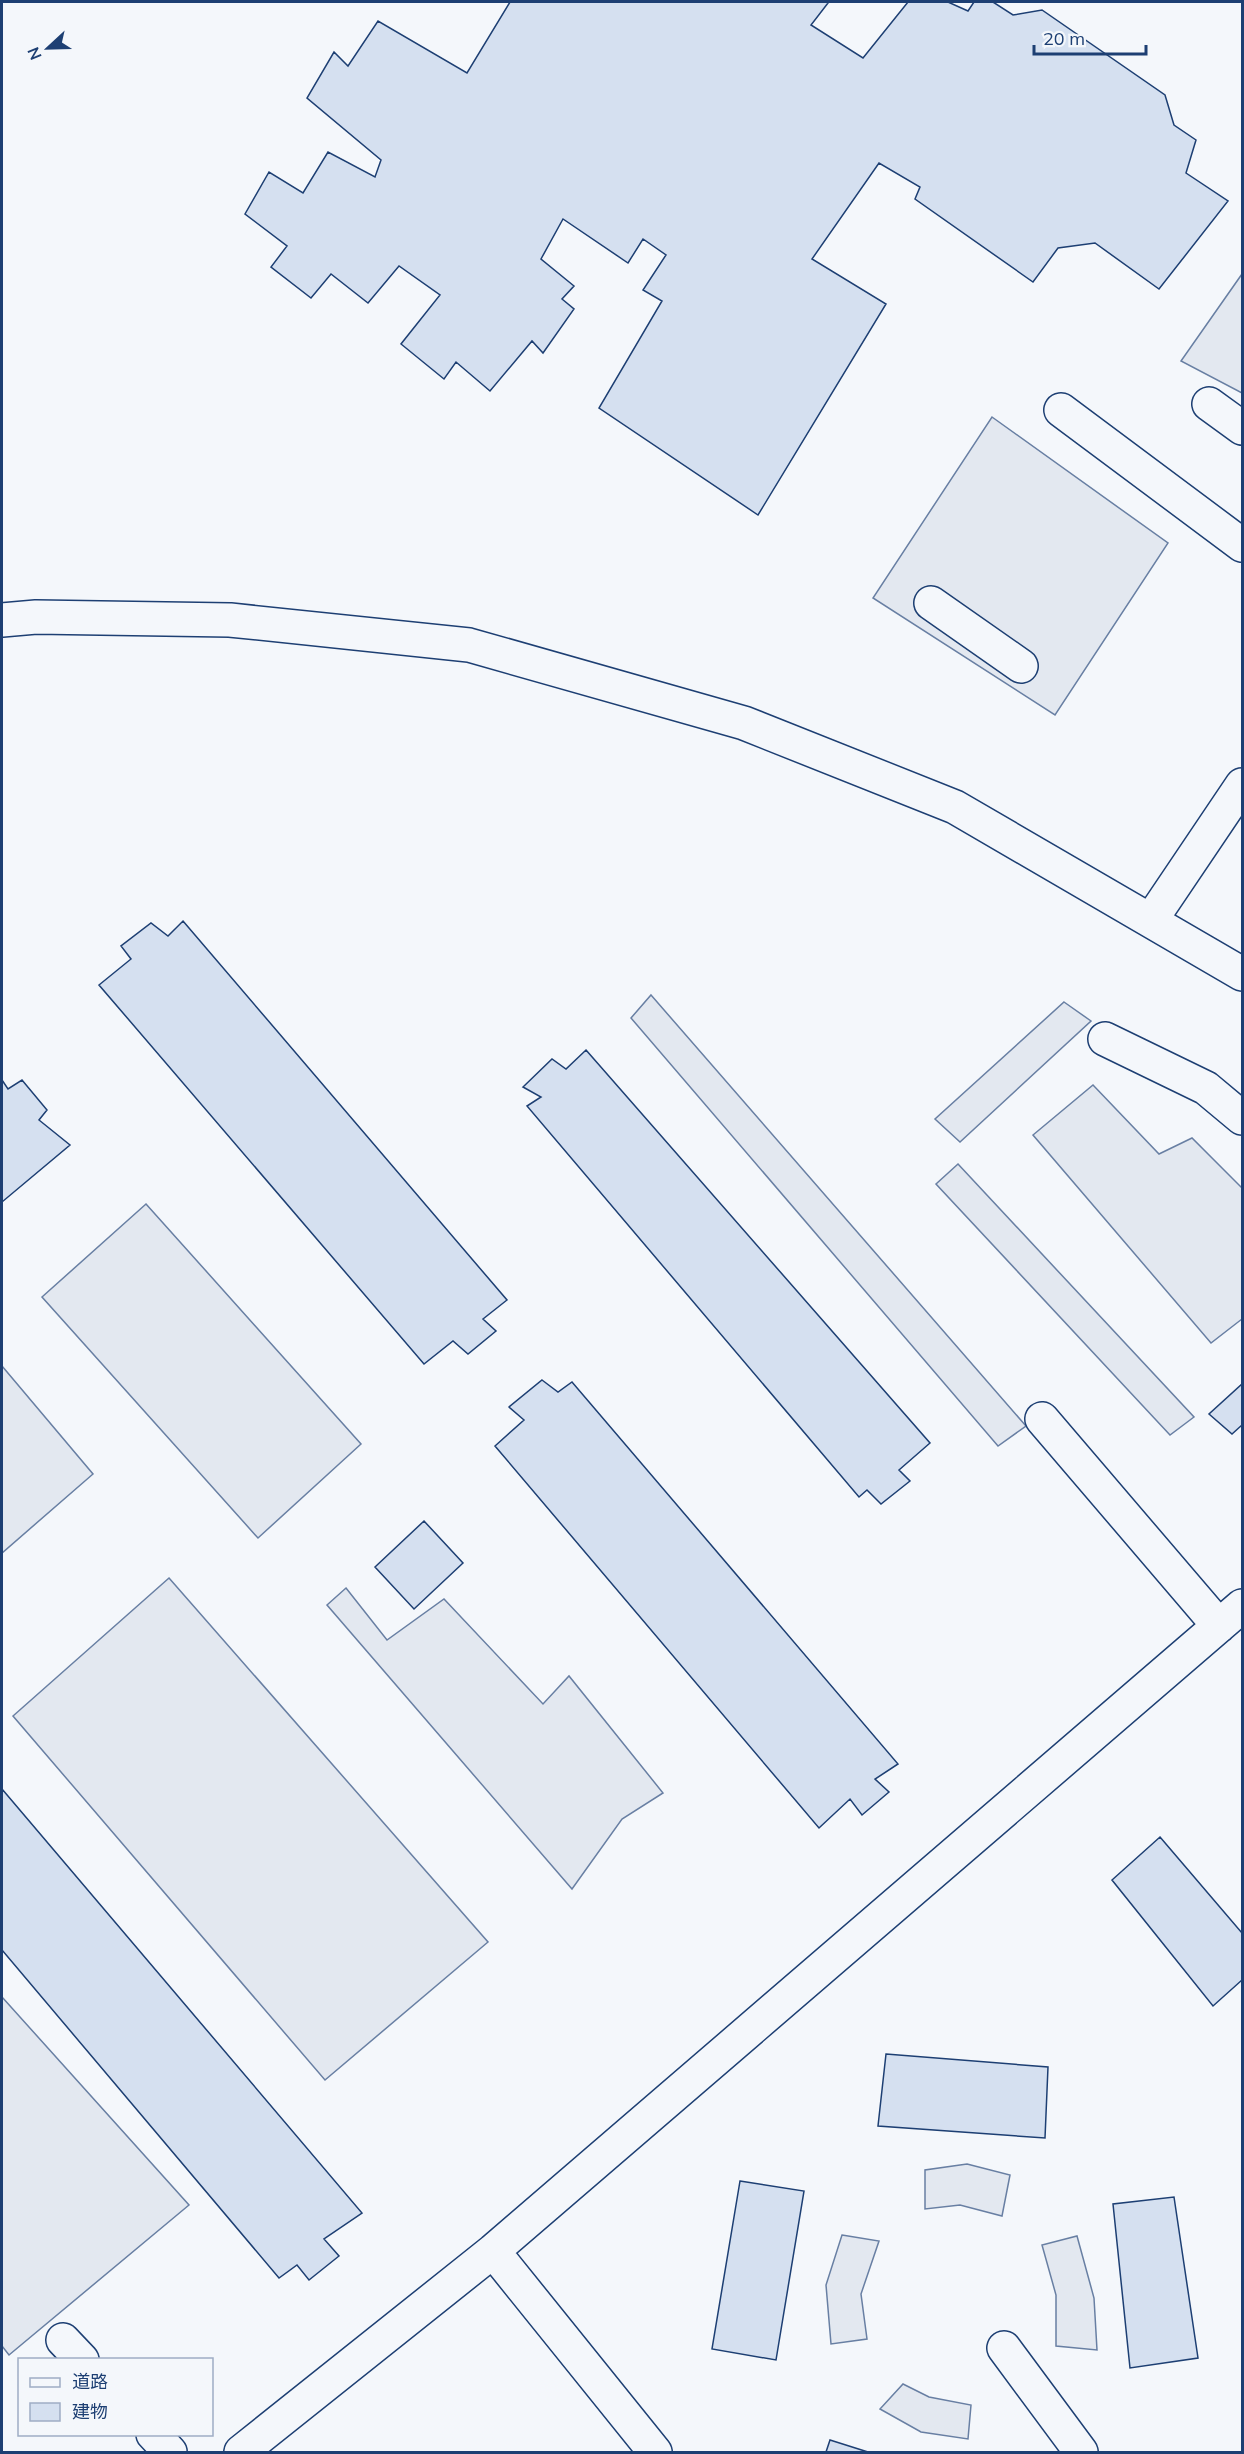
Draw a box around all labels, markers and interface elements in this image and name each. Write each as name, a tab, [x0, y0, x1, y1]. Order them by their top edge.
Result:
north arrow	[18, 18, 78, 78]
scale bar	[1034, 18, 1146, 56]
text: 20 m	[1043, 27, 1085, 50]
text: N	[23, 44, 46, 63]
legend	[18, 2358, 213, 2436]
text: 道路	[72, 2370, 108, 2393]
text: 建物	[72, 2400, 108, 2423]

